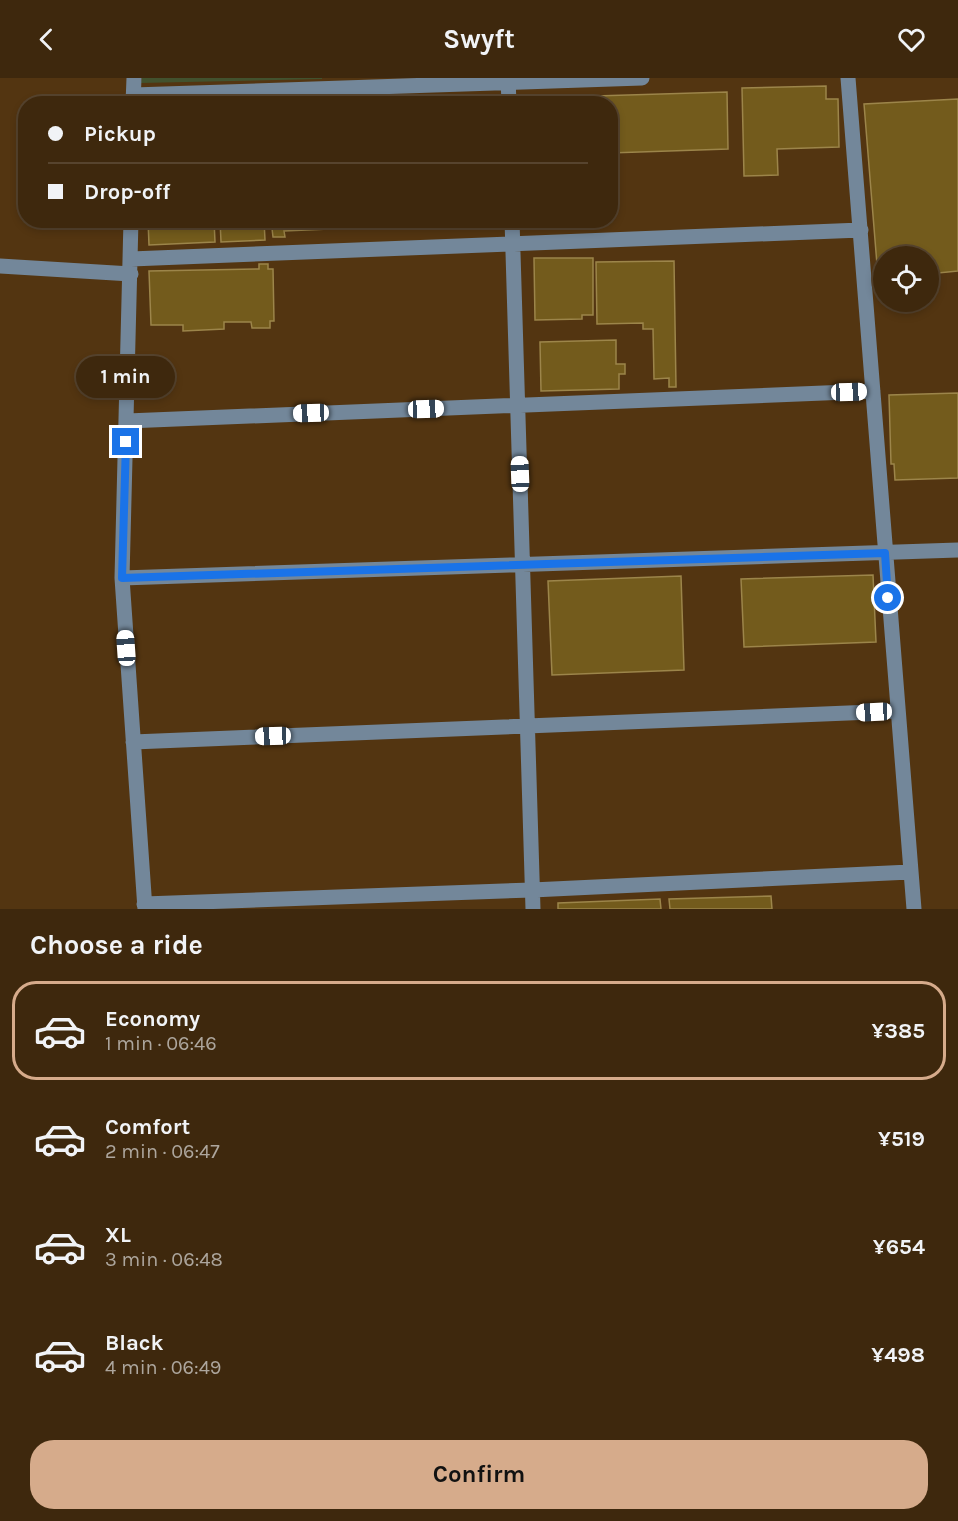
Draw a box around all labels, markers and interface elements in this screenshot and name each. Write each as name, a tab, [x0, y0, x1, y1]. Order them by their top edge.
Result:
icon: back	[30, 23, 63, 56]
text: Swyft	[443, 23, 515, 55]
icon: heart	[895, 23, 928, 56]
text: Pickup	[84, 121, 156, 147]
text: Drop-off	[84, 179, 170, 205]
map controls	[873, 246, 939, 312]
button: locate	[873, 246, 939, 312]
callout: 1 min	[76, 355, 176, 397]
text: 1 min	[100, 365, 151, 388]
car	[831, 382, 867, 402]
car	[408, 399, 444, 419]
car	[293, 403, 329, 423]
route end	[112, 428, 139, 455]
car	[510, 456, 530, 492]
route start	[874, 584, 901, 611]
car	[116, 629, 136, 667]
car	[856, 702, 892, 722]
car	[255, 726, 291, 746]
text: Choose a ride	[30, 929, 203, 961]
icon: car	[33, 1004, 87, 1058]
text: Economy	[105, 1006, 200, 1032]
text: ¥385	[871, 1018, 925, 1044]
text: 1 min · 06:46	[105, 1032, 217, 1055]
icon: car	[33, 1112, 87, 1166]
text: Comfort	[105, 1114, 190, 1140]
text: ¥519	[878, 1126, 925, 1152]
text: 2 min · 06:47	[105, 1140, 220, 1163]
icon: car	[33, 1220, 87, 1274]
text: XL	[105, 1222, 131, 1248]
text: ¥654	[873, 1234, 925, 1260]
text: 3 min · 06:48	[105, 1248, 223, 1271]
icon: car	[33, 1328, 87, 1382]
text: Black	[105, 1330, 164, 1356]
text: ¥498	[871, 1342, 925, 1368]
text: 4 min · 06:49	[105, 1356, 221, 1379]
button: Confirm	[30, 1440, 928, 1509]

